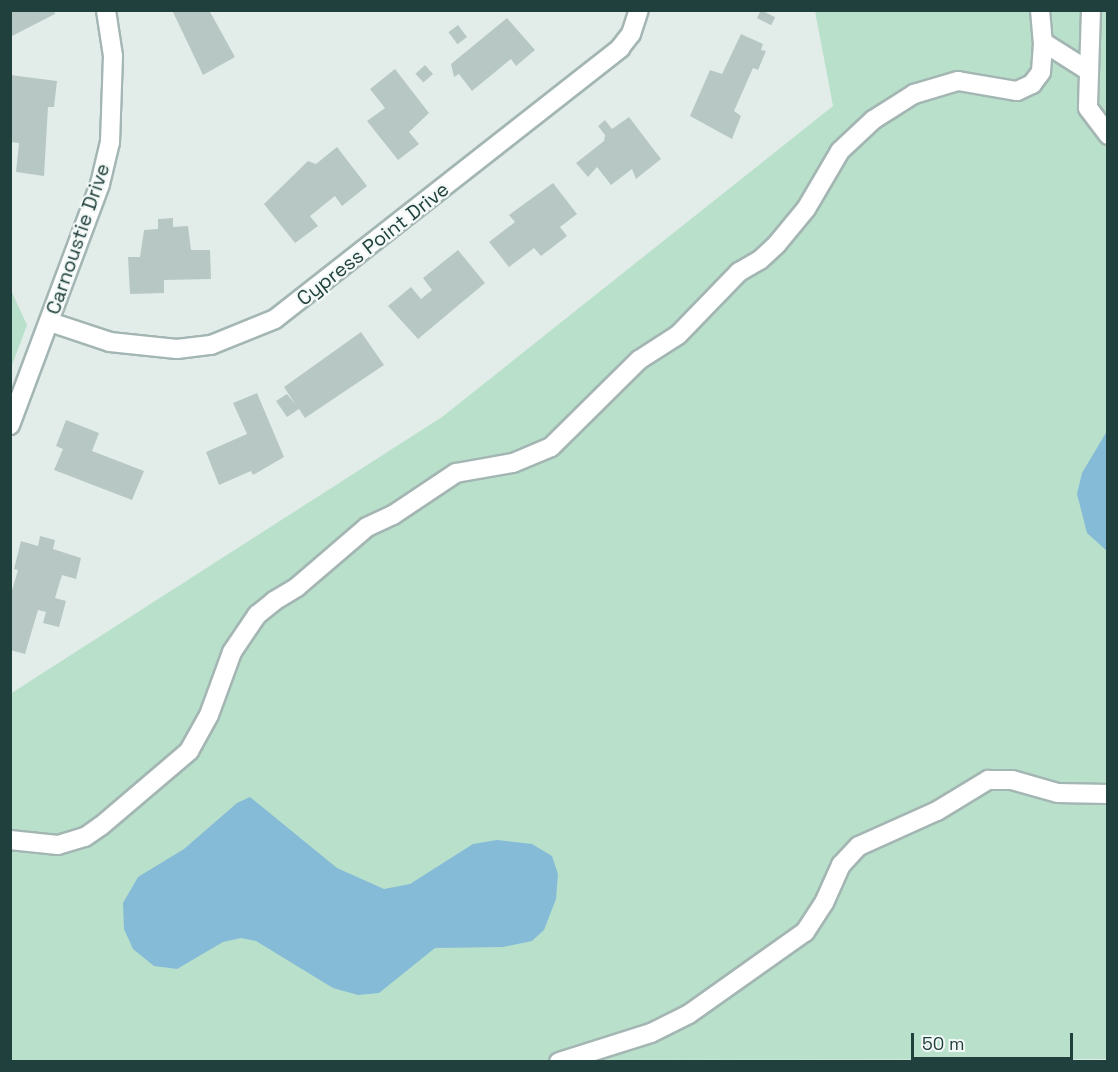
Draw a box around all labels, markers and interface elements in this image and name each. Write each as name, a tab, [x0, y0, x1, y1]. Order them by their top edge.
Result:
street label: Carnoustie Drive	[41, 160, 115, 318]
street label: Cypress Point Drive	[292, 177, 454, 311]
scale bar	[914, 1021, 1076, 1059]
text: 50 m	[922, 1032, 964, 1055]

